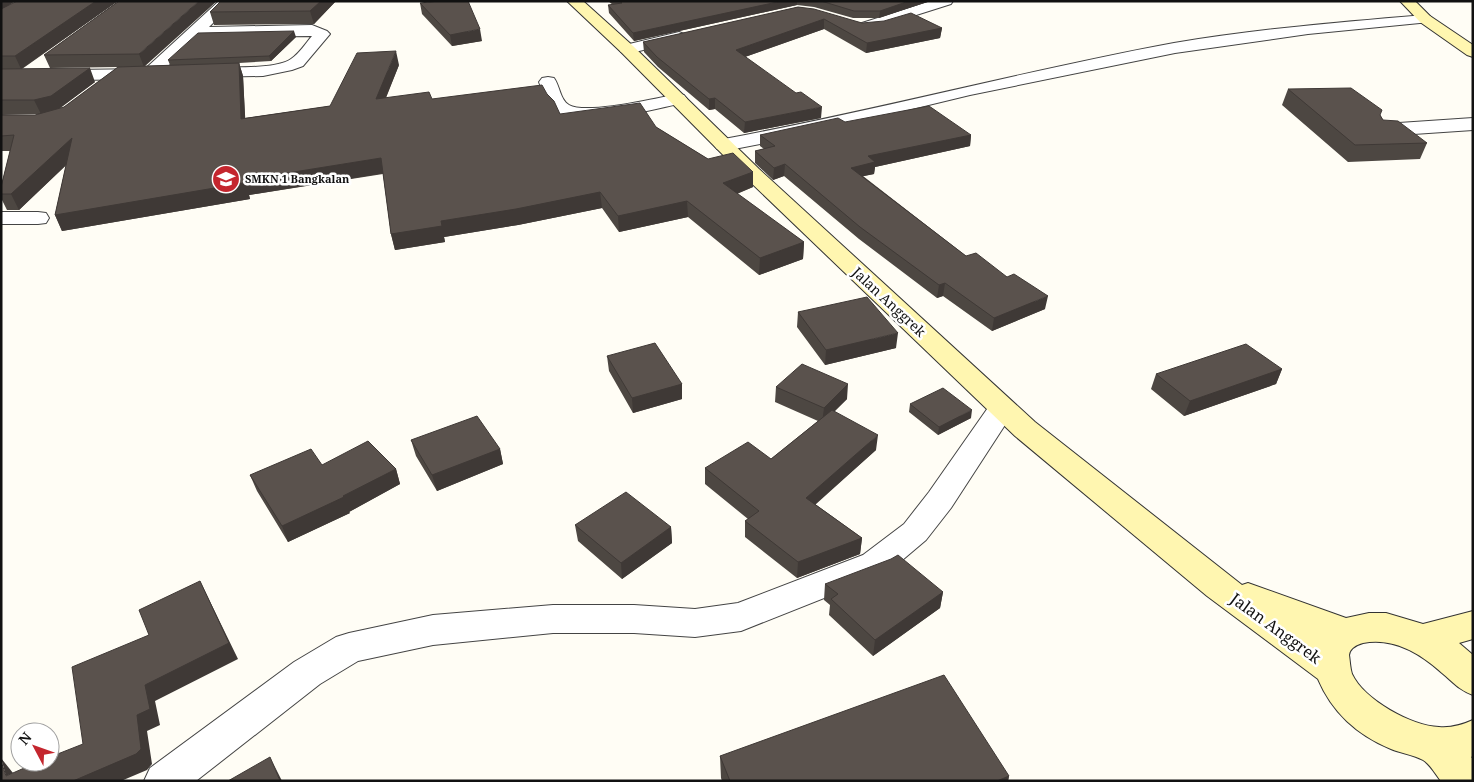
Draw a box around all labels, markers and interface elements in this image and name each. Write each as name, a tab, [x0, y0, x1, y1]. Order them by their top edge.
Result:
school or university icon: SMKN 1 Bangkalan	[211, 164, 241, 194]
place label: SMKN 1 Bangkalan	[245, 171, 350, 186]
street label: Jalan Anggrek	[848, 262, 931, 341]
street label: Jalan Anggrek	[1225, 587, 1326, 669]
north arrow	[10, 722, 60, 772]
text: N	[14, 728, 36, 749]

